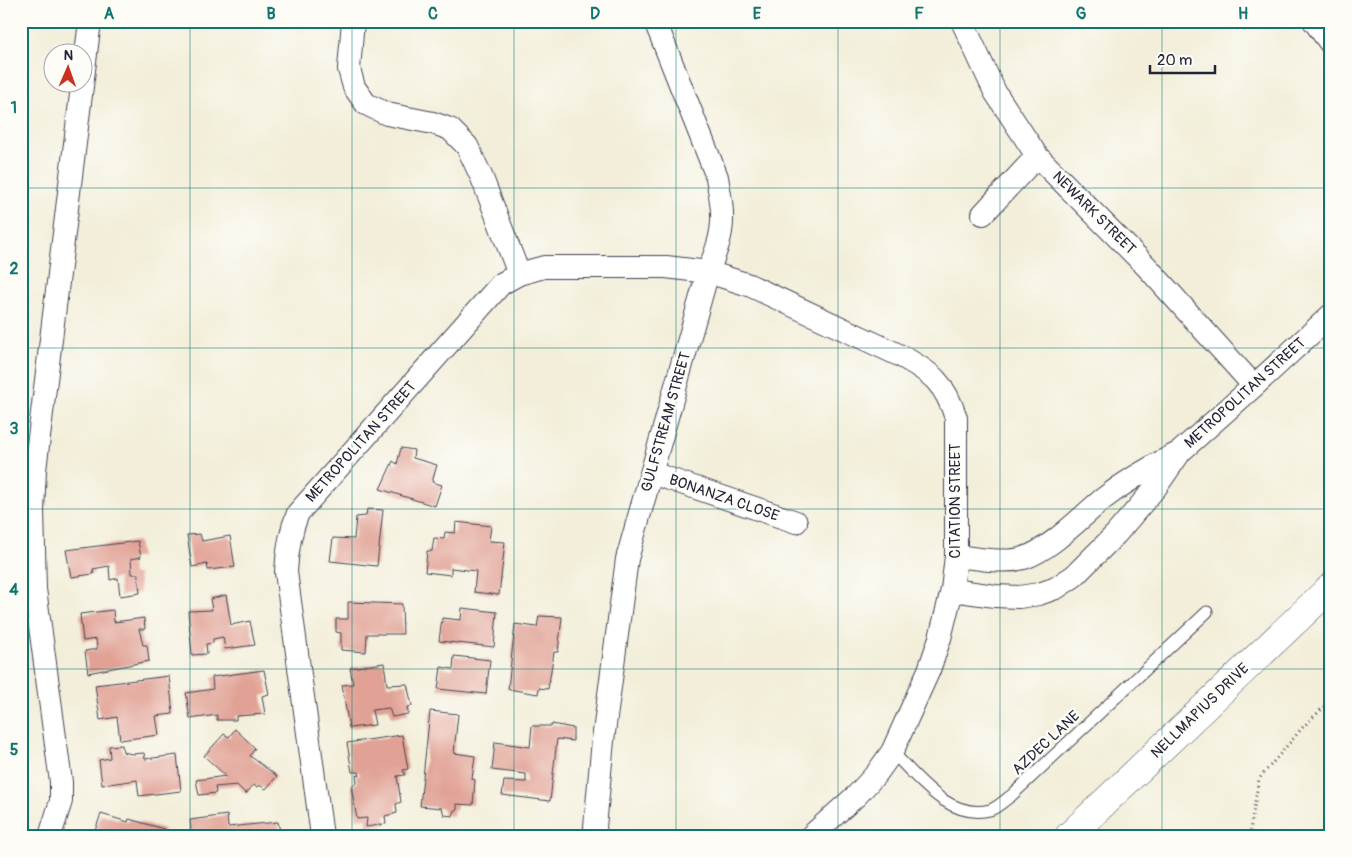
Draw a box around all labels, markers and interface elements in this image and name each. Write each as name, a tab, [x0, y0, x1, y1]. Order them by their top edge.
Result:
text: A	[104, 4, 115, 24]
text: B	[266, 4, 276, 24]
text: C	[428, 4, 438, 24]
text: D	[590, 4, 600, 24]
text: E	[753, 4, 762, 24]
text: F	[914, 4, 924, 24]
text: G	[1076, 4, 1087, 24]
text: H	[1238, 4, 1248, 24]
north arrow	[42, 42, 92, 92]
scale bar	[1150, 42, 1214, 74]
text: N	[63, 47, 73, 64]
text: 20 m	[1157, 51, 1192, 70]
text: 1	[11, 98, 17, 118]
street label: NEWARK STREET	[1048, 167, 1140, 259]
text: 2	[10, 259, 19, 279]
street label: METROPOLITAN STREET	[1181, 334, 1309, 452]
street label: GULFSTREAM STREET	[637, 350, 695, 494]
street label: METROPOLITAN STREET	[302, 378, 420, 506]
text: 3	[10, 419, 19, 439]
street label: CITATION STREET	[946, 443, 965, 559]
street label: BONANZA CLOSE	[667, 470, 782, 526]
text: 4	[9, 580, 19, 600]
street label: NELLMAPIUS DRIVE	[1147, 659, 1253, 763]
street label: AZDEC LANE	[1008, 707, 1084, 779]
text: 5	[10, 740, 19, 760]

